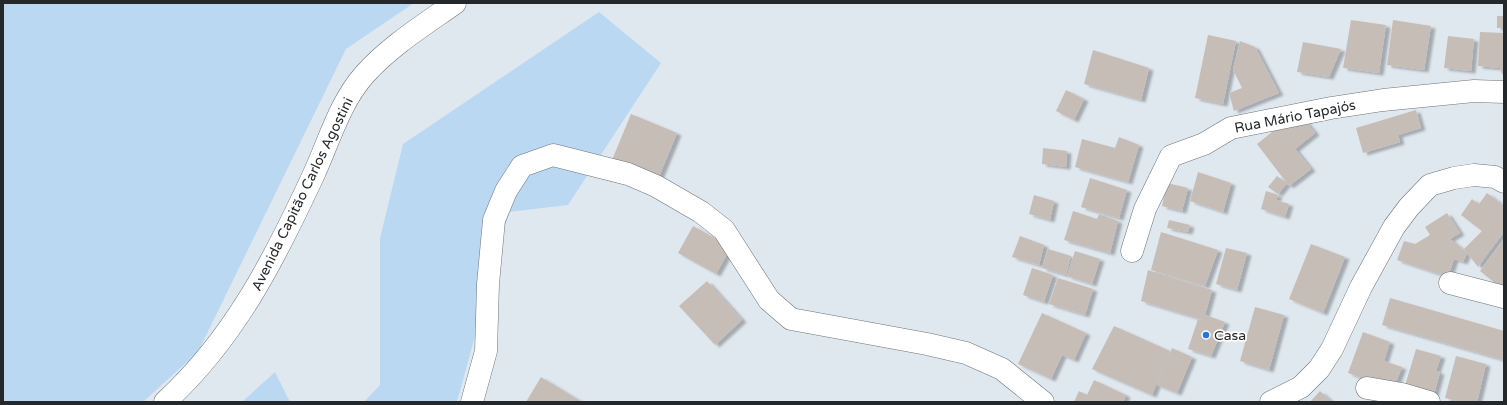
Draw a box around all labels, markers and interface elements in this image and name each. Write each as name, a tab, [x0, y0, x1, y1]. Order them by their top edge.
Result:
street label: Avenida Capitão Carlos Agostini	[248, 95, 357, 294]
street label: Rua Mário Tapajós	[1233, 96, 1357, 137]
place label: Casa	[1214, 327, 1246, 344]
marker: Casa	[1201, 330, 1211, 340]

